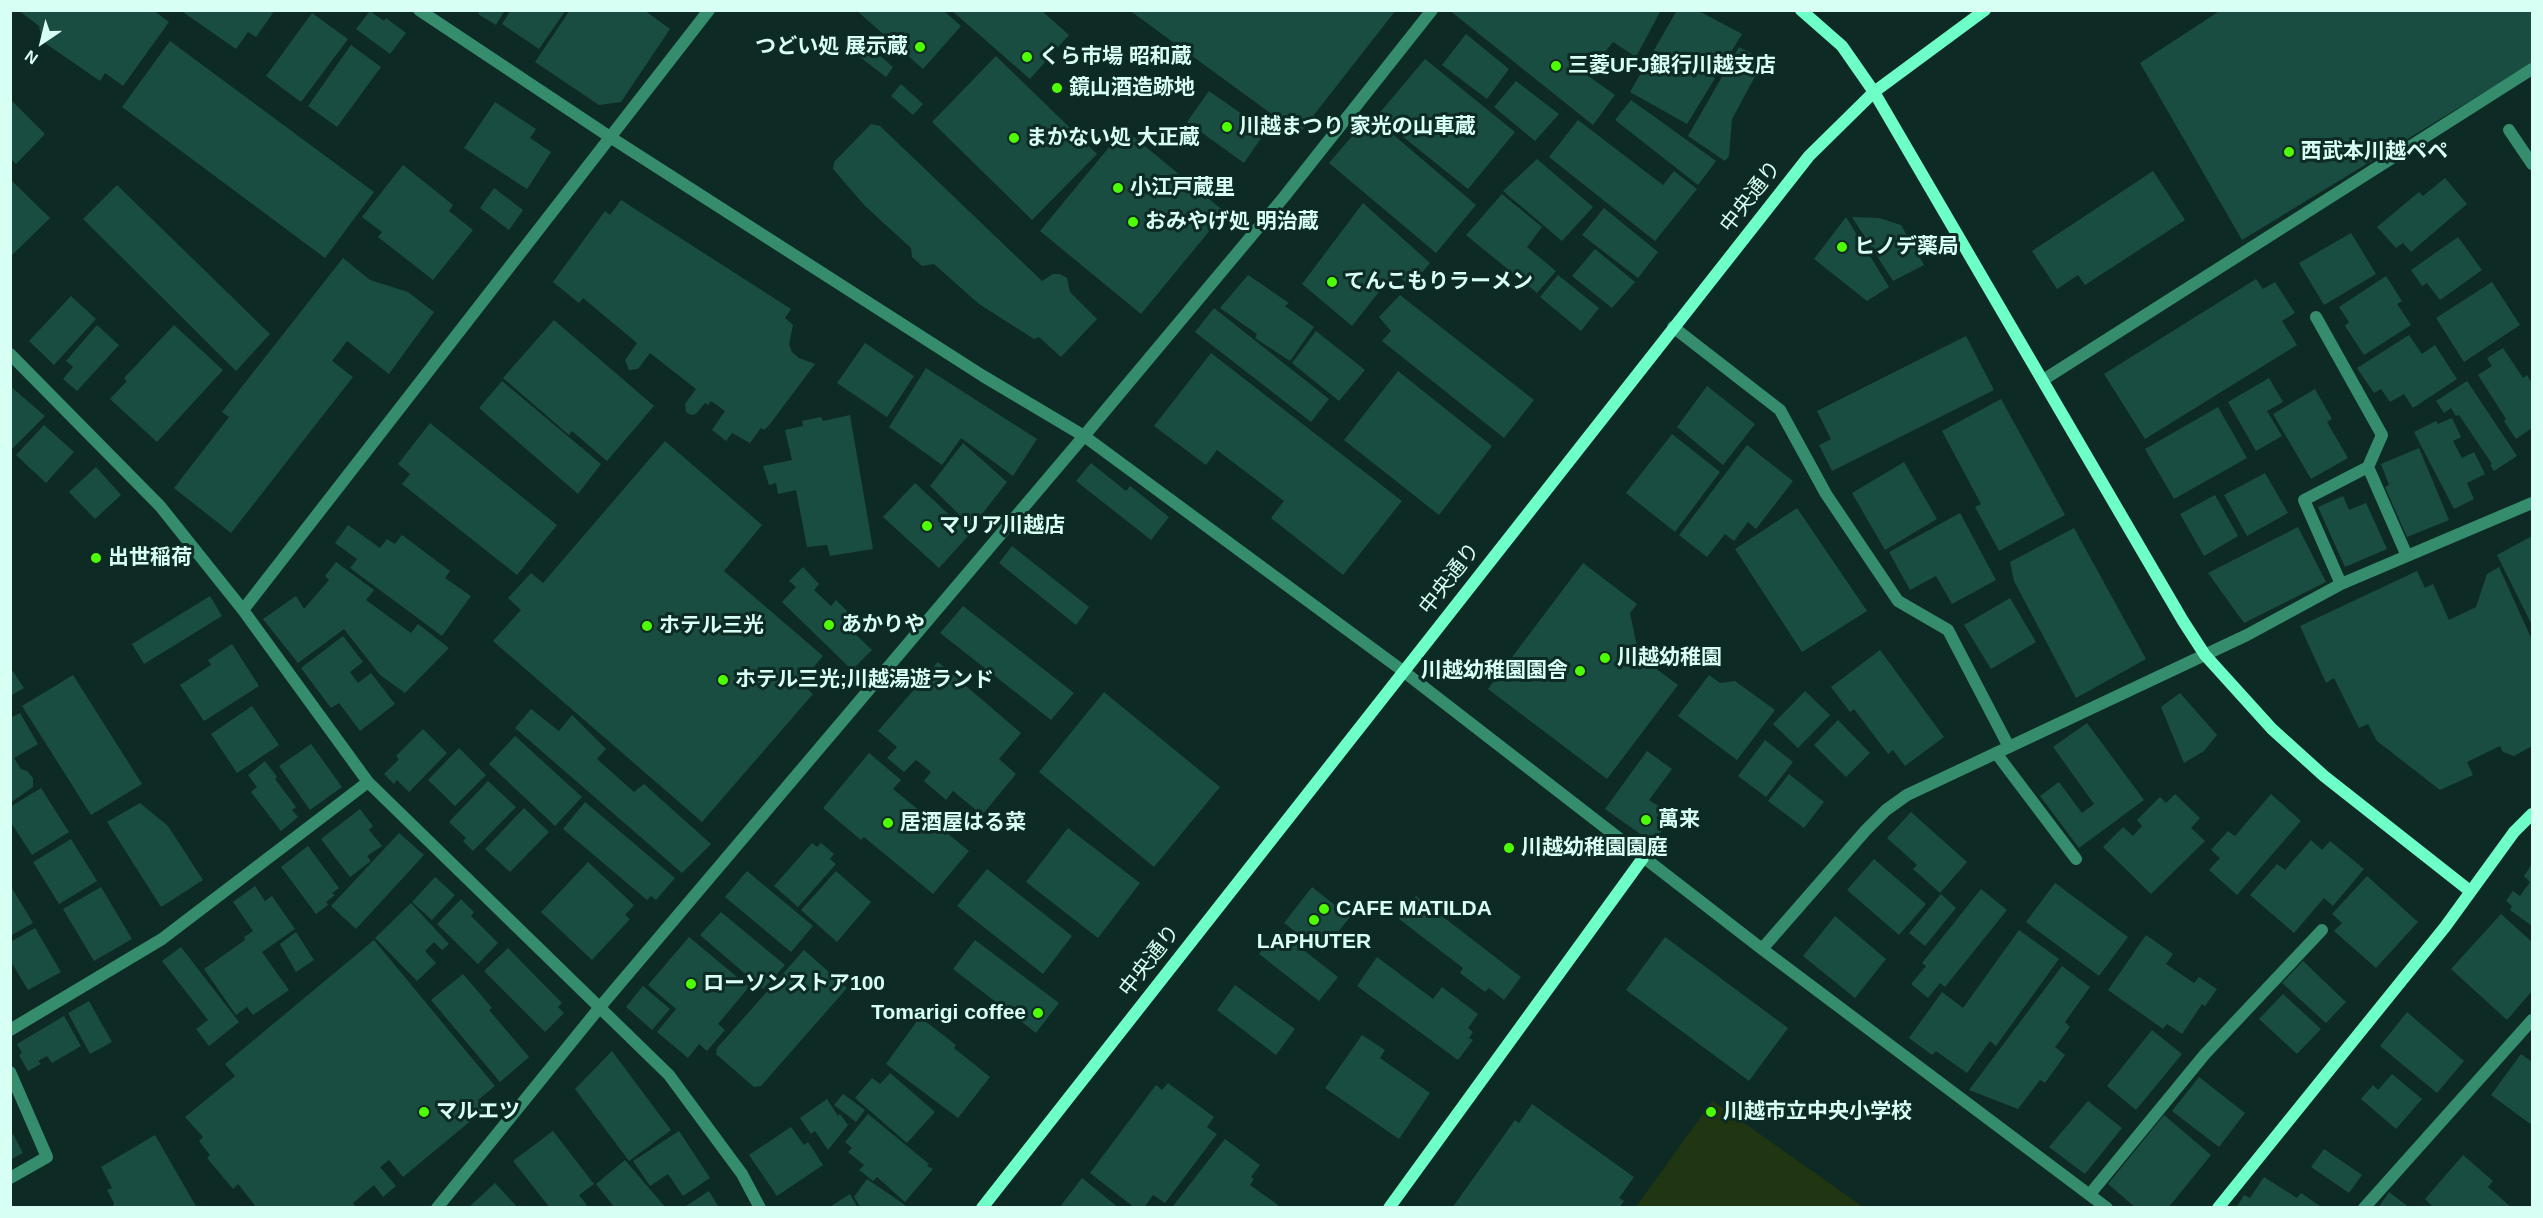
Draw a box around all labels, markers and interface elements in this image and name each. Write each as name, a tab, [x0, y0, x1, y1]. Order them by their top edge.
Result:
north arrow	[12, 12, 72, 72]
place label: つどい処 展示蔵	[755, 34, 908, 60]
marker: つどい処 展示蔵	[913, 40, 927, 54]
place label: くら市場 昭和蔵	[1039, 44, 1192, 70]
text: N	[22, 47, 41, 67]
marker: くら市場 昭和蔵	[1020, 50, 1034, 64]
place label: 三菱UFJ銀行川越支店	[1568, 53, 1776, 79]
marker: 三菱UFJ銀行川越支店	[1549, 59, 1563, 73]
place label: 鏡山酒造跡地	[1069, 75, 1195, 101]
marker: 鏡山酒造跡地	[1050, 81, 1064, 95]
place label: 川越まつり 家光の山車蔵	[1239, 114, 1476, 140]
marker: 川越まつり 家光の山車蔵	[1220, 120, 1234, 134]
place label: まかない処 大正蔵	[1026, 125, 1200, 151]
marker: まかない処 大正蔵	[1007, 131, 1021, 145]
place label: 西武本川越ペペ	[2301, 139, 2448, 165]
marker: 西武本川越ペペ	[2282, 145, 2296, 159]
street label: 中央通り	[1715, 156, 1787, 238]
place label: 小江戸蔵里	[1130, 175, 1235, 201]
marker: 小江戸蔵里	[1111, 181, 1125, 195]
place label: おみやげ処 明治蔵	[1145, 209, 1319, 235]
marker: おみやげ処 明治蔵	[1126, 215, 1140, 229]
place label: ヒノデ薬局	[1854, 234, 1959, 260]
marker: ヒノデ薬局	[1835, 240, 1849, 254]
place label: てんこもりラーメン	[1344, 269, 1533, 295]
marker: てんこもりラーメン	[1325, 275, 1339, 289]
place label: マリア川越店	[939, 513, 1065, 539]
marker: マリア川越店	[920, 519, 934, 533]
street label: 中央通り	[1414, 538, 1486, 620]
place label: 出世稲荷	[108, 545, 192, 571]
marker: 出世稲荷	[89, 551, 103, 565]
place label: あかりや	[841, 612, 925, 638]
place label: ホテル三光	[659, 613, 764, 639]
marker: あかりや	[822, 618, 836, 632]
marker: ホテル三光	[640, 619, 654, 633]
place label: 川越幼稚園	[1617, 645, 1722, 671]
marker: 川越幼稚園	[1598, 651, 1612, 665]
place label: 川越幼稚園園舎	[1421, 658, 1568, 684]
marker: 川越幼稚園園舎	[1573, 664, 1587, 678]
place label: ホテル三光;川越湯遊ランド	[735, 667, 994, 693]
marker: ホテル三光;川越湯遊ランド	[716, 673, 730, 687]
place label: 萬来	[1658, 807, 1700, 833]
place label: 居酒屋はる菜	[900, 810, 1026, 836]
marker: 萬来	[1639, 813, 1653, 827]
marker: 居酒屋はる菜	[881, 816, 895, 830]
place label: 川越幼稚園園庭	[1521, 835, 1668, 861]
marker: 川越幼稚園園庭	[1502, 841, 1516, 855]
place label: CAFE MATILDA	[1336, 896, 1492, 922]
marker: CAFE MATILDA	[1317, 902, 1331, 916]
marker: LAPHUTER	[1307, 913, 1321, 927]
street label: 中央通り	[1114, 920, 1186, 1002]
place label: LAPHUTER	[1257, 929, 1371, 955]
place label: ローソンストア100	[703, 971, 885, 997]
marker: ローソンストア100	[684, 977, 698, 991]
place label: Tomarigi coffee	[871, 1000, 1026, 1026]
marker: Tomarigi coffee	[1031, 1006, 1045, 1020]
place label: マルエツ	[436, 1099, 520, 1125]
place label: 川越市立中央小学校	[1723, 1099, 1912, 1125]
marker: マルエツ	[417, 1105, 431, 1119]
marker: 川越市立中央小学校	[1704, 1105, 1718, 1119]

